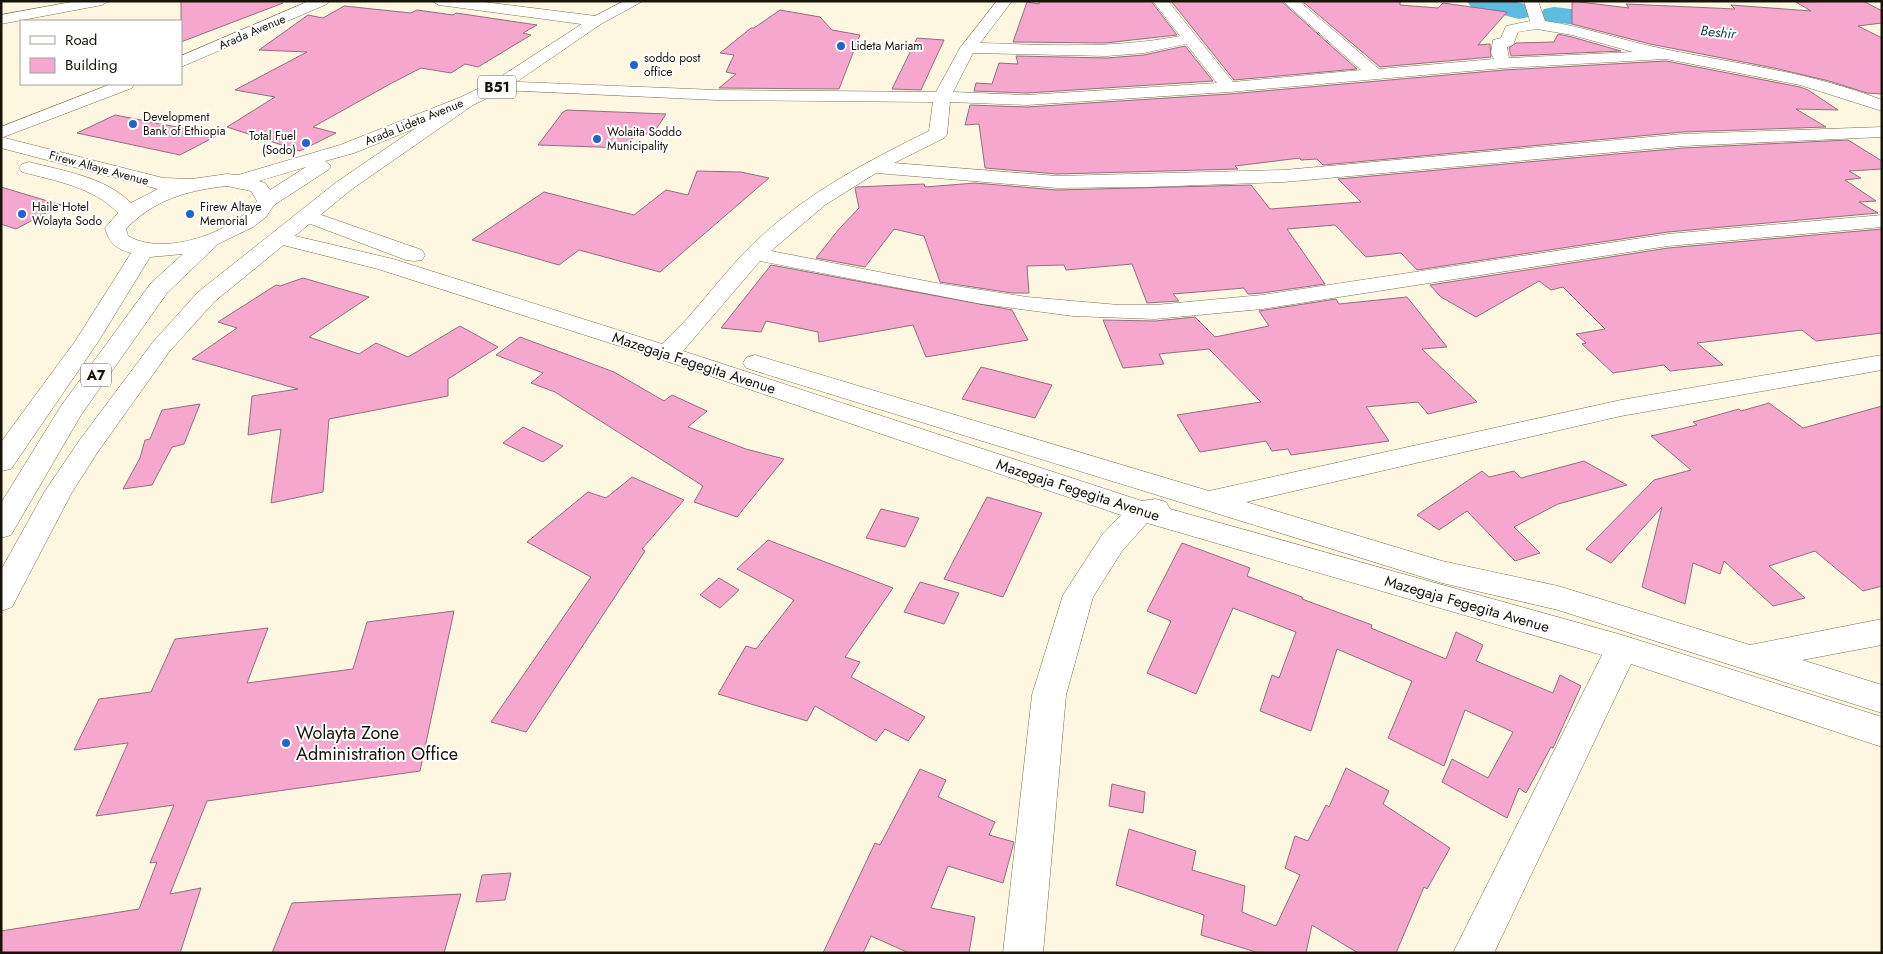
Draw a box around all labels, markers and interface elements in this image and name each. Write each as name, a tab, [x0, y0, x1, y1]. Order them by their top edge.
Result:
street label: Arada Avenue	[216, 10, 288, 54]
legend	[20, 20, 182, 85]
water label: Beshir	[1699, 20, 1738, 44]
text: Road	[65, 29, 97, 51]
place label: Lideta Mariam	[851, 37, 923, 55]
marker: Lideta Mariam	[835, 40, 847, 52]
place label: soddo post office	[644, 49, 700, 81]
text: Building	[65, 54, 117, 76]
marker: soddo post office	[628, 59, 640, 71]
road number: B51	[478, 75, 516, 98]
street label: Arada Lideta Avenue	[362, 94, 466, 150]
place label: Development Bank of Ethiopia	[143, 108, 226, 140]
marker: Development Bank of Ethiopia	[127, 118, 139, 130]
place label: Wolaita Soddo Municipality	[607, 123, 682, 155]
place label: Total Fuel (Sodo)	[249, 127, 296, 159]
marker: Wolaita Soddo Municipality	[591, 133, 603, 145]
marker: Total Fuel (Sodo)	[300, 137, 312, 149]
street label: Firew Altaye Avenue	[47, 146, 151, 190]
place label: Haile Hotel Wolayta Sodo	[32, 198, 102, 230]
place label: Firew Altaye Memorial	[200, 198, 261, 230]
marker: Haile Hotel Wolayta Sodo	[16, 208, 28, 220]
marker: Firew Altaye Memorial	[184, 208, 196, 220]
street label: Mazegaja Fegegita Avenue	[610, 326, 779, 400]
road number: A7	[81, 364, 111, 386]
street label: Mazegaja Fegegita Avenue	[994, 453, 1163, 527]
street label: Mazegaja Fegegita Avenue	[1382, 570, 1552, 638]
place label: Wolayta Zone Administration Office	[296, 720, 458, 767]
marker: Wolayta Zone Administration Office	[280, 737, 292, 749]

